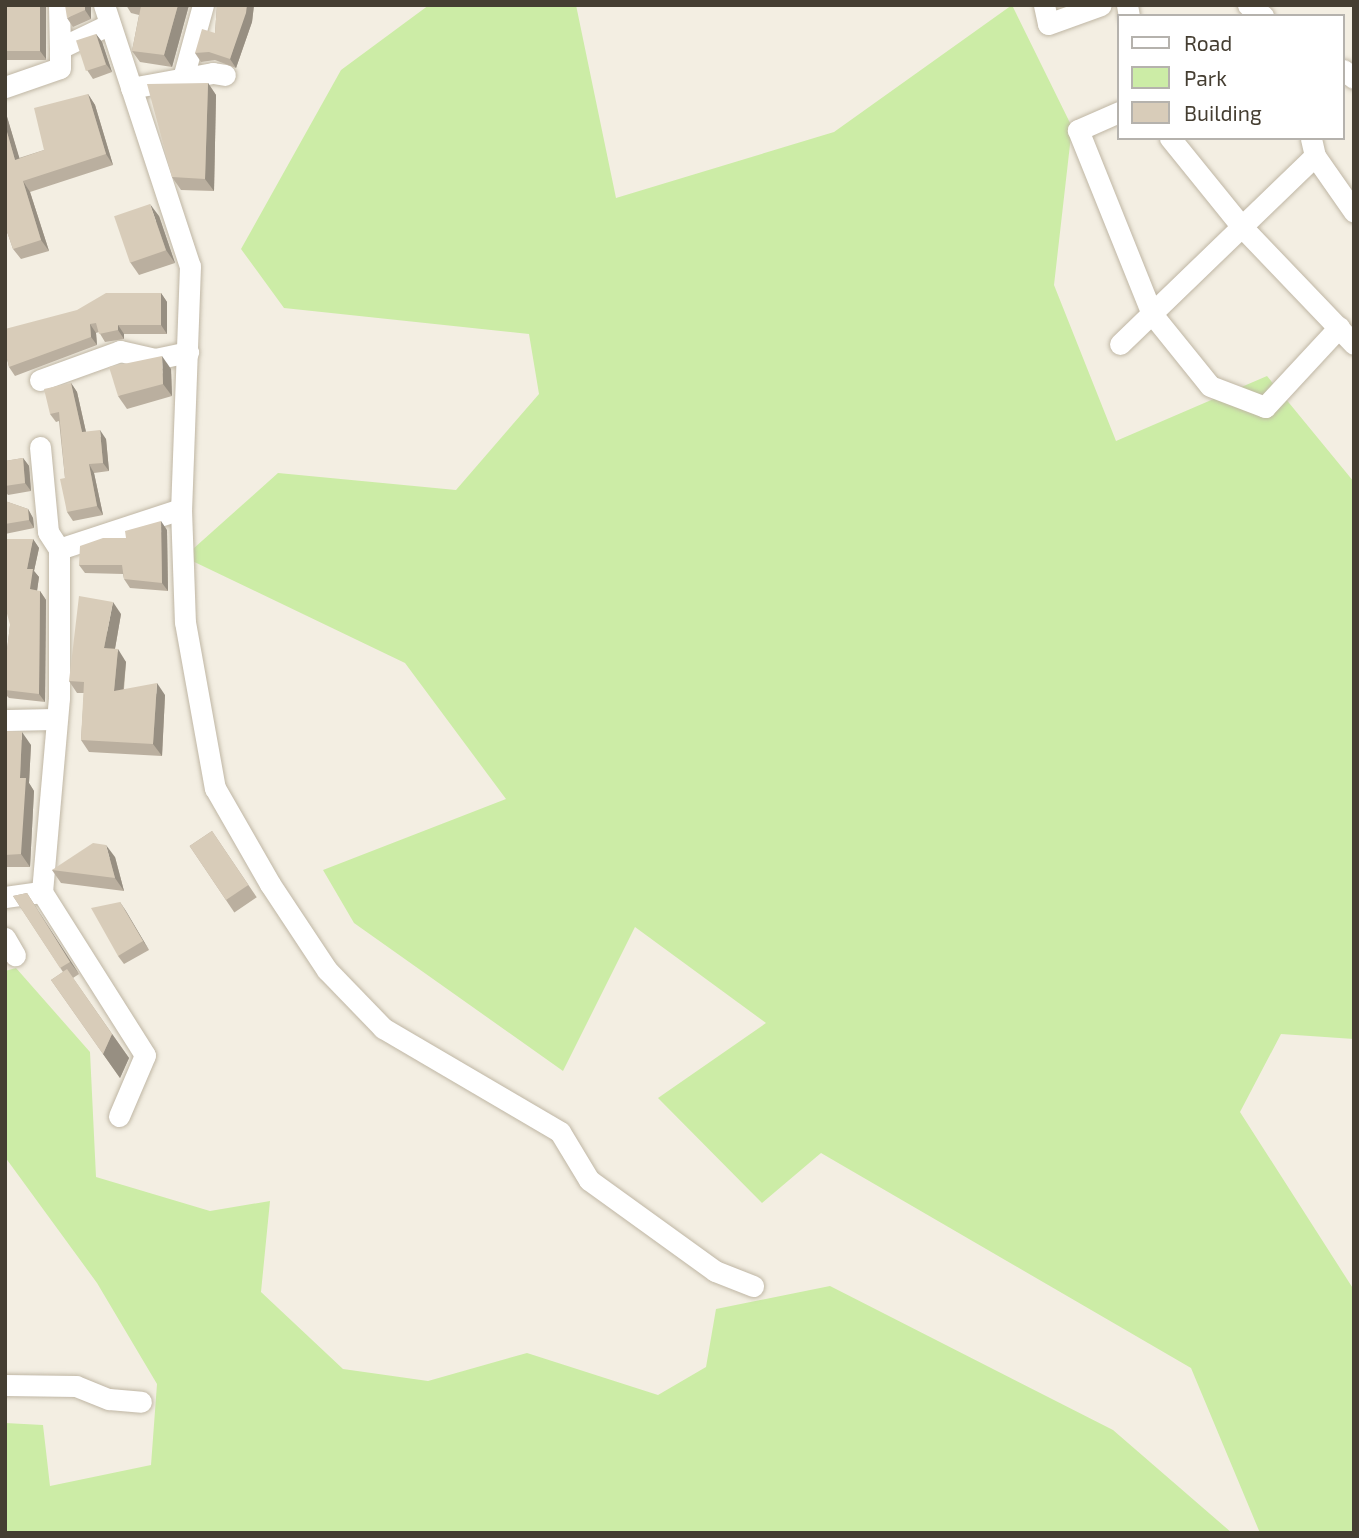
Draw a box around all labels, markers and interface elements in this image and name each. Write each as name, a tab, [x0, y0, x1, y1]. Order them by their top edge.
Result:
legend	[1118, 14, 1345, 140]
text: Road	[1184, 30, 1232, 55]
text: Park	[1184, 65, 1227, 90]
text: Building	[1184, 100, 1262, 125]

